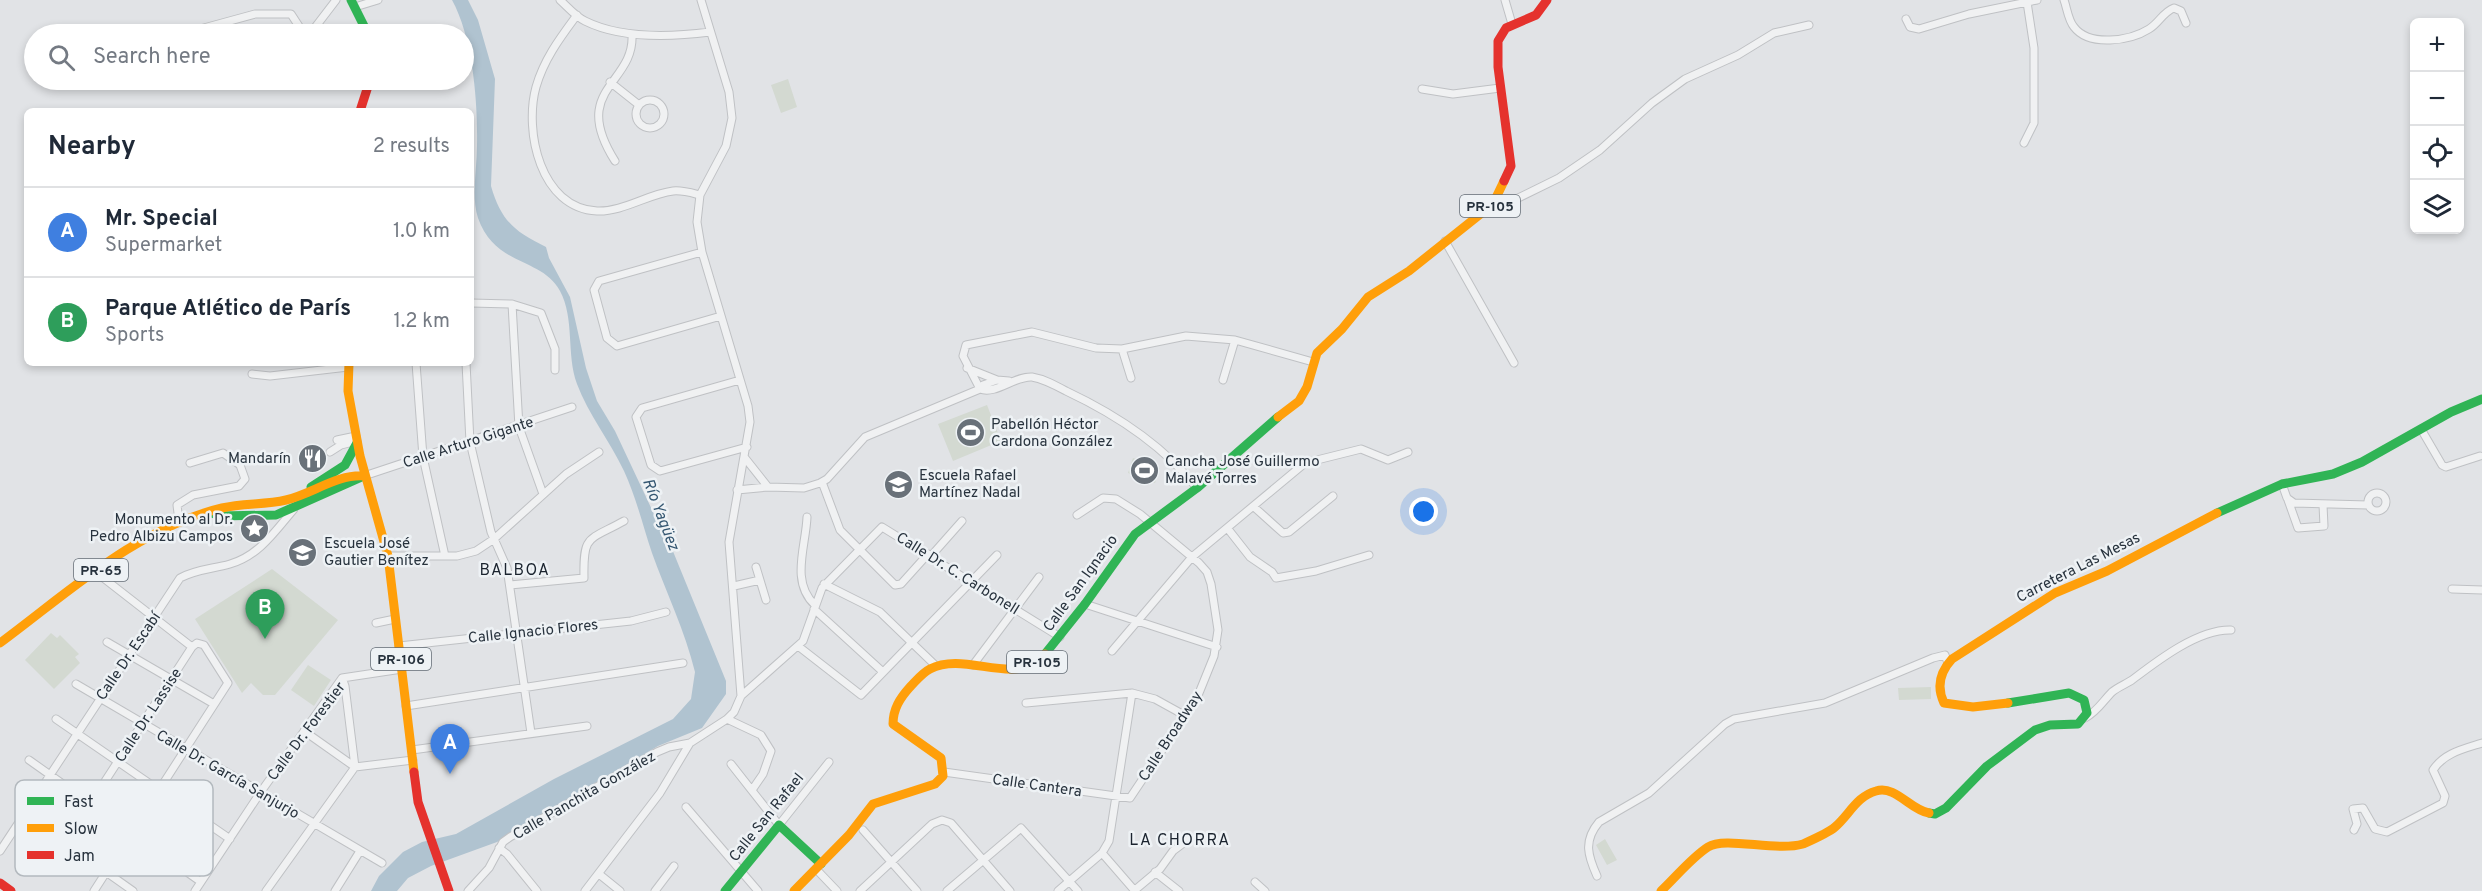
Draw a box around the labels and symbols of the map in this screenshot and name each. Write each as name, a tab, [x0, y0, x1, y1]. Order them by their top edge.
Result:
road number: PR-105	[1460, 195, 1520, 217]
street label: Calle Arturo Gigante	[401, 413, 536, 474]
place label: Pabellón Héctor Cardona González	[991, 416, 1113, 452]
sports icon: Pabellón Héctor Cardona González	[954, 417, 986, 449]
restaurant icon: Mandarín	[296, 442, 328, 474]
place label: Mandarín	[228, 450, 291, 469]
place label: Cancha José Guillermo Malavé Torres	[1165, 453, 1320, 489]
sports icon: Cancha José Guillermo Malavé Torres	[1128, 454, 1160, 486]
place label: Escuela Rafael Martínez Nadal	[919, 467, 1020, 503]
school or university icon: Escuela Rafael Martínez Nadal	[882, 468, 914, 500]
water label: Río Yagüez	[637, 476, 683, 555]
your location	[1409, 497, 1438, 526]
place label: Monumento al Dr. Pedro Albizu Campos	[89, 511, 233, 547]
place icon: Monumento al Dr. Pedro Albizu Campos	[238, 512, 270, 544]
street label: Calle Dr. C. Carbonell	[892, 529, 1022, 620]
street label: Carretera Las Mesas	[2014, 529, 2144, 608]
street label: Calle San Ignacio	[1040, 532, 1123, 636]
place label: Escuela José Gautier Benítez	[324, 535, 429, 571]
school or university icon: Escuela José Gautier Benítez	[287, 536, 319, 568]
road number: PR-65	[74, 559, 128, 581]
district label: BALBOA	[480, 561, 550, 581]
pin: B	[246, 590, 284, 639]
street label: Calle Dr. Escabí	[93, 608, 166, 705]
street label: Calle Ignacio Flores	[467, 616, 599, 649]
road number: PR-106	[371, 648, 431, 670]
road number: PR-105	[1007, 651, 1067, 673]
street label: Calle Dr. Lassise	[112, 665, 187, 767]
street label: Calle Dr. Forestier	[264, 679, 351, 785]
street label: Calle Broadway	[1135, 688, 1208, 786]
pin: A	[430, 724, 470, 774]
street label: Calle Dr. García Sanjurjo	[152, 726, 302, 824]
street label: Calle Panchita González	[510, 748, 659, 845]
street label: Calle San Rafael	[726, 770, 809, 866]
street label: Calle Cantera	[991, 771, 1083, 802]
legend	[15, 780, 213, 876]
text: Fast	[64, 793, 94, 813]
text: Slow	[64, 820, 98, 840]
district label: LA CHORRA	[1129, 831, 1231, 851]
text: Jam	[64, 847, 95, 867]

